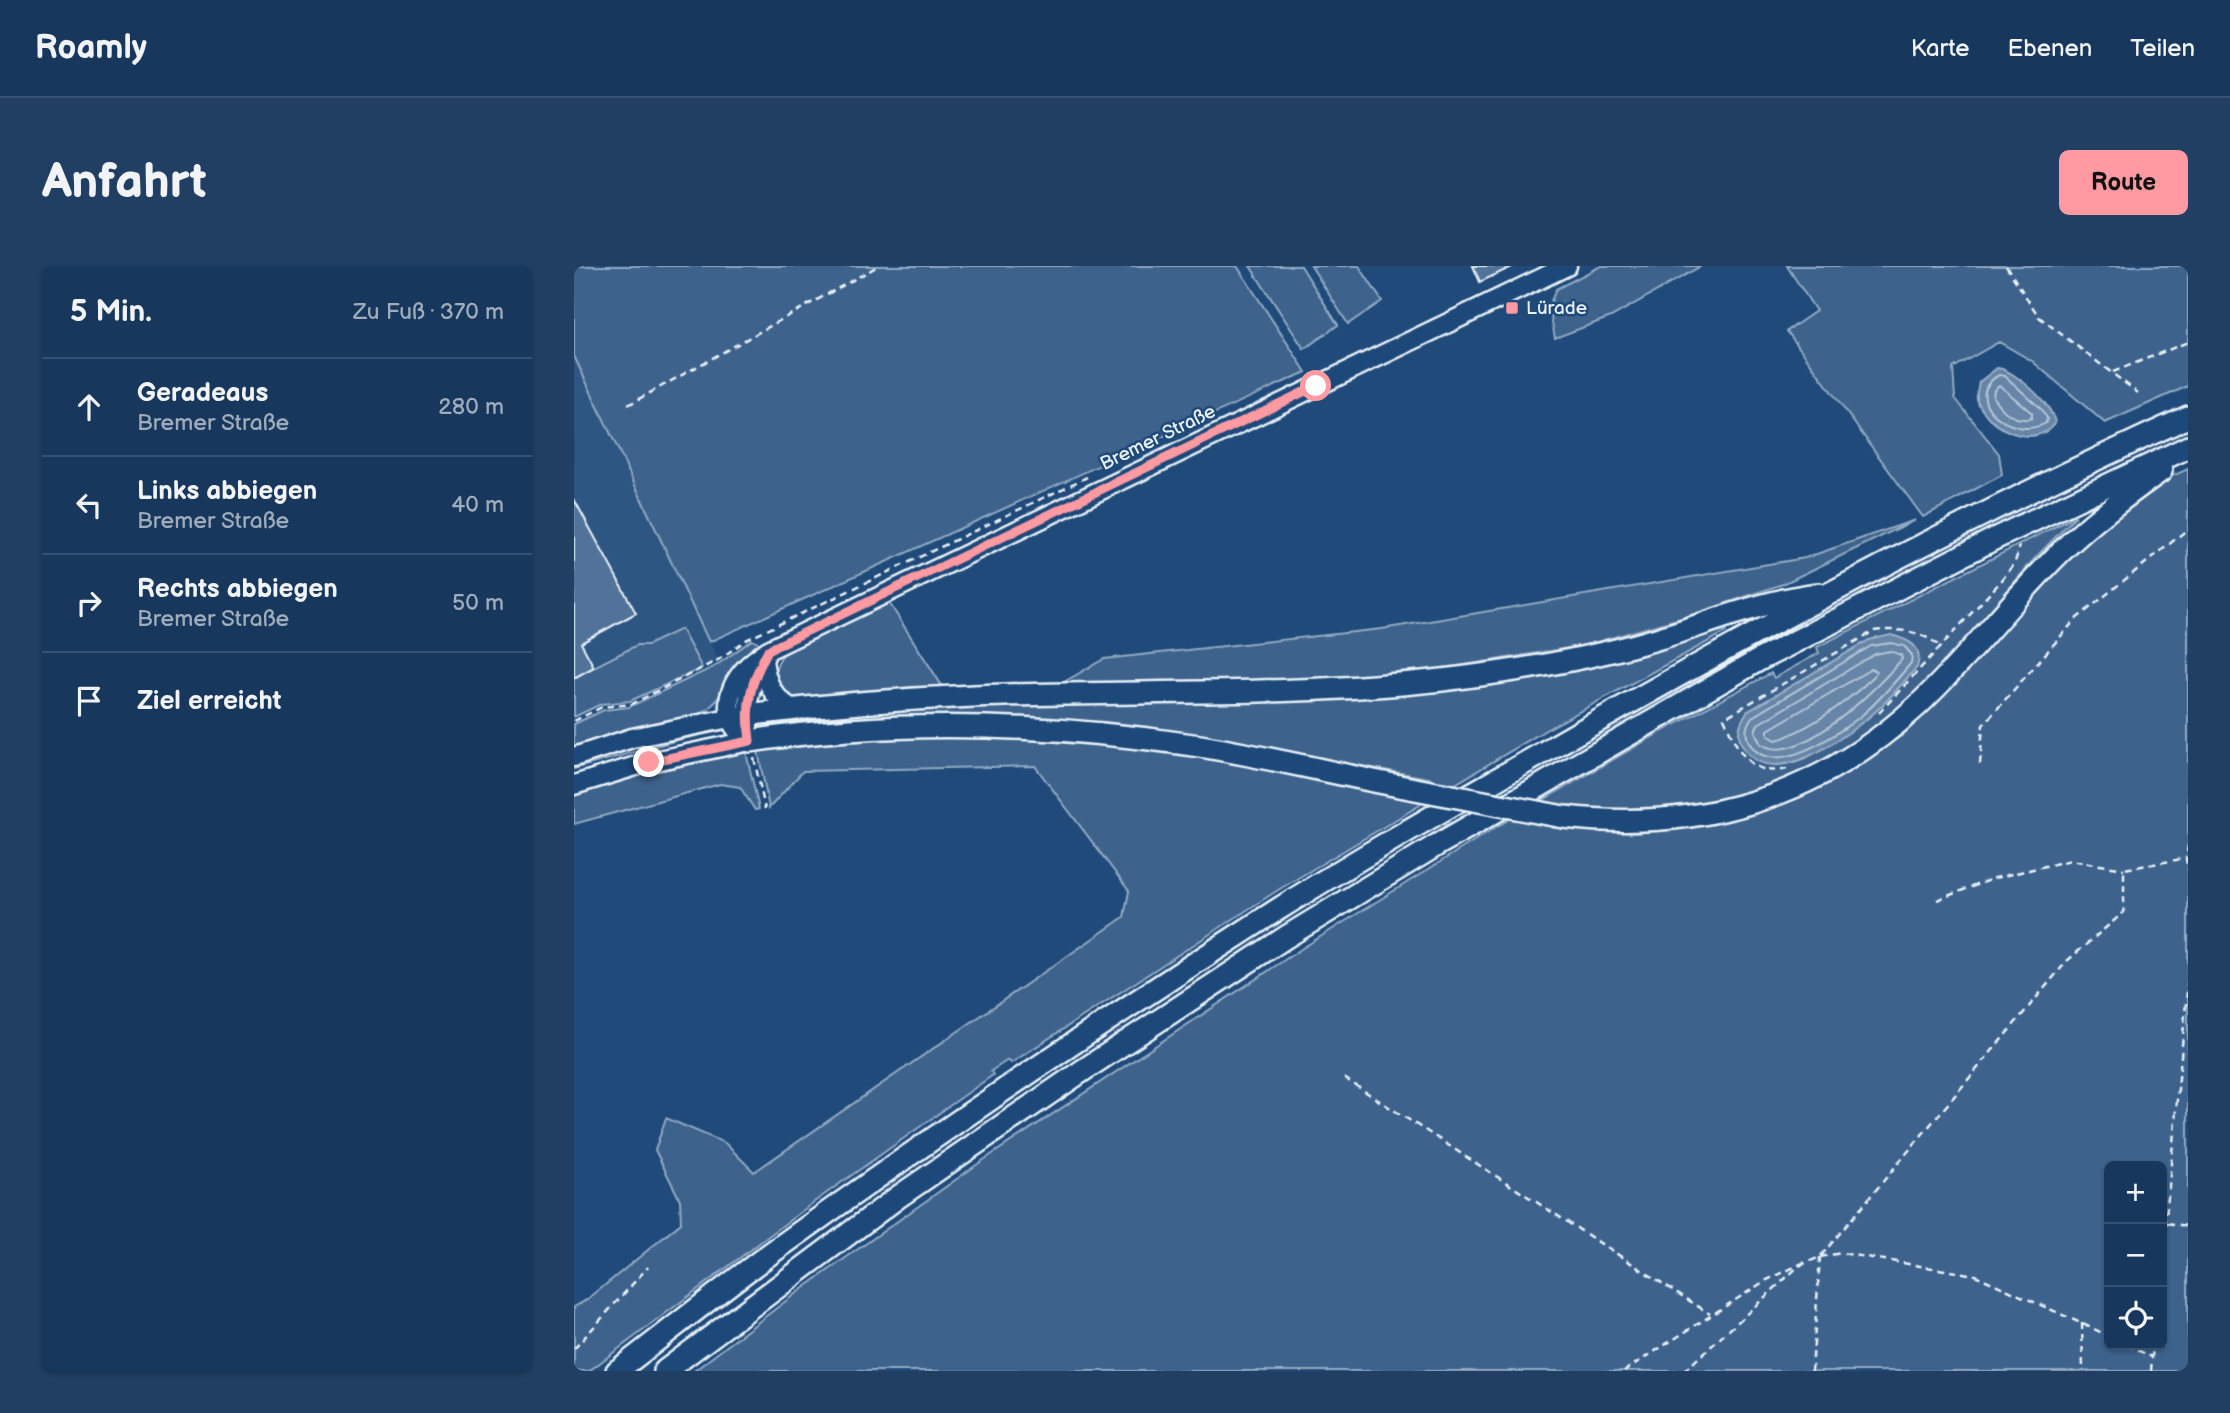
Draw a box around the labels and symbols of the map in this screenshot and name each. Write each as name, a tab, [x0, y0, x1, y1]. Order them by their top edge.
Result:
place label: Lürade	[1526, 297, 1587, 320]
marker: Lürade	[1504, 300, 1520, 316]
route start	[1300, 370, 1331, 401]
street label: Bremer Straße	[1096, 400, 1220, 476]
route end	[633, 746, 664, 777]

